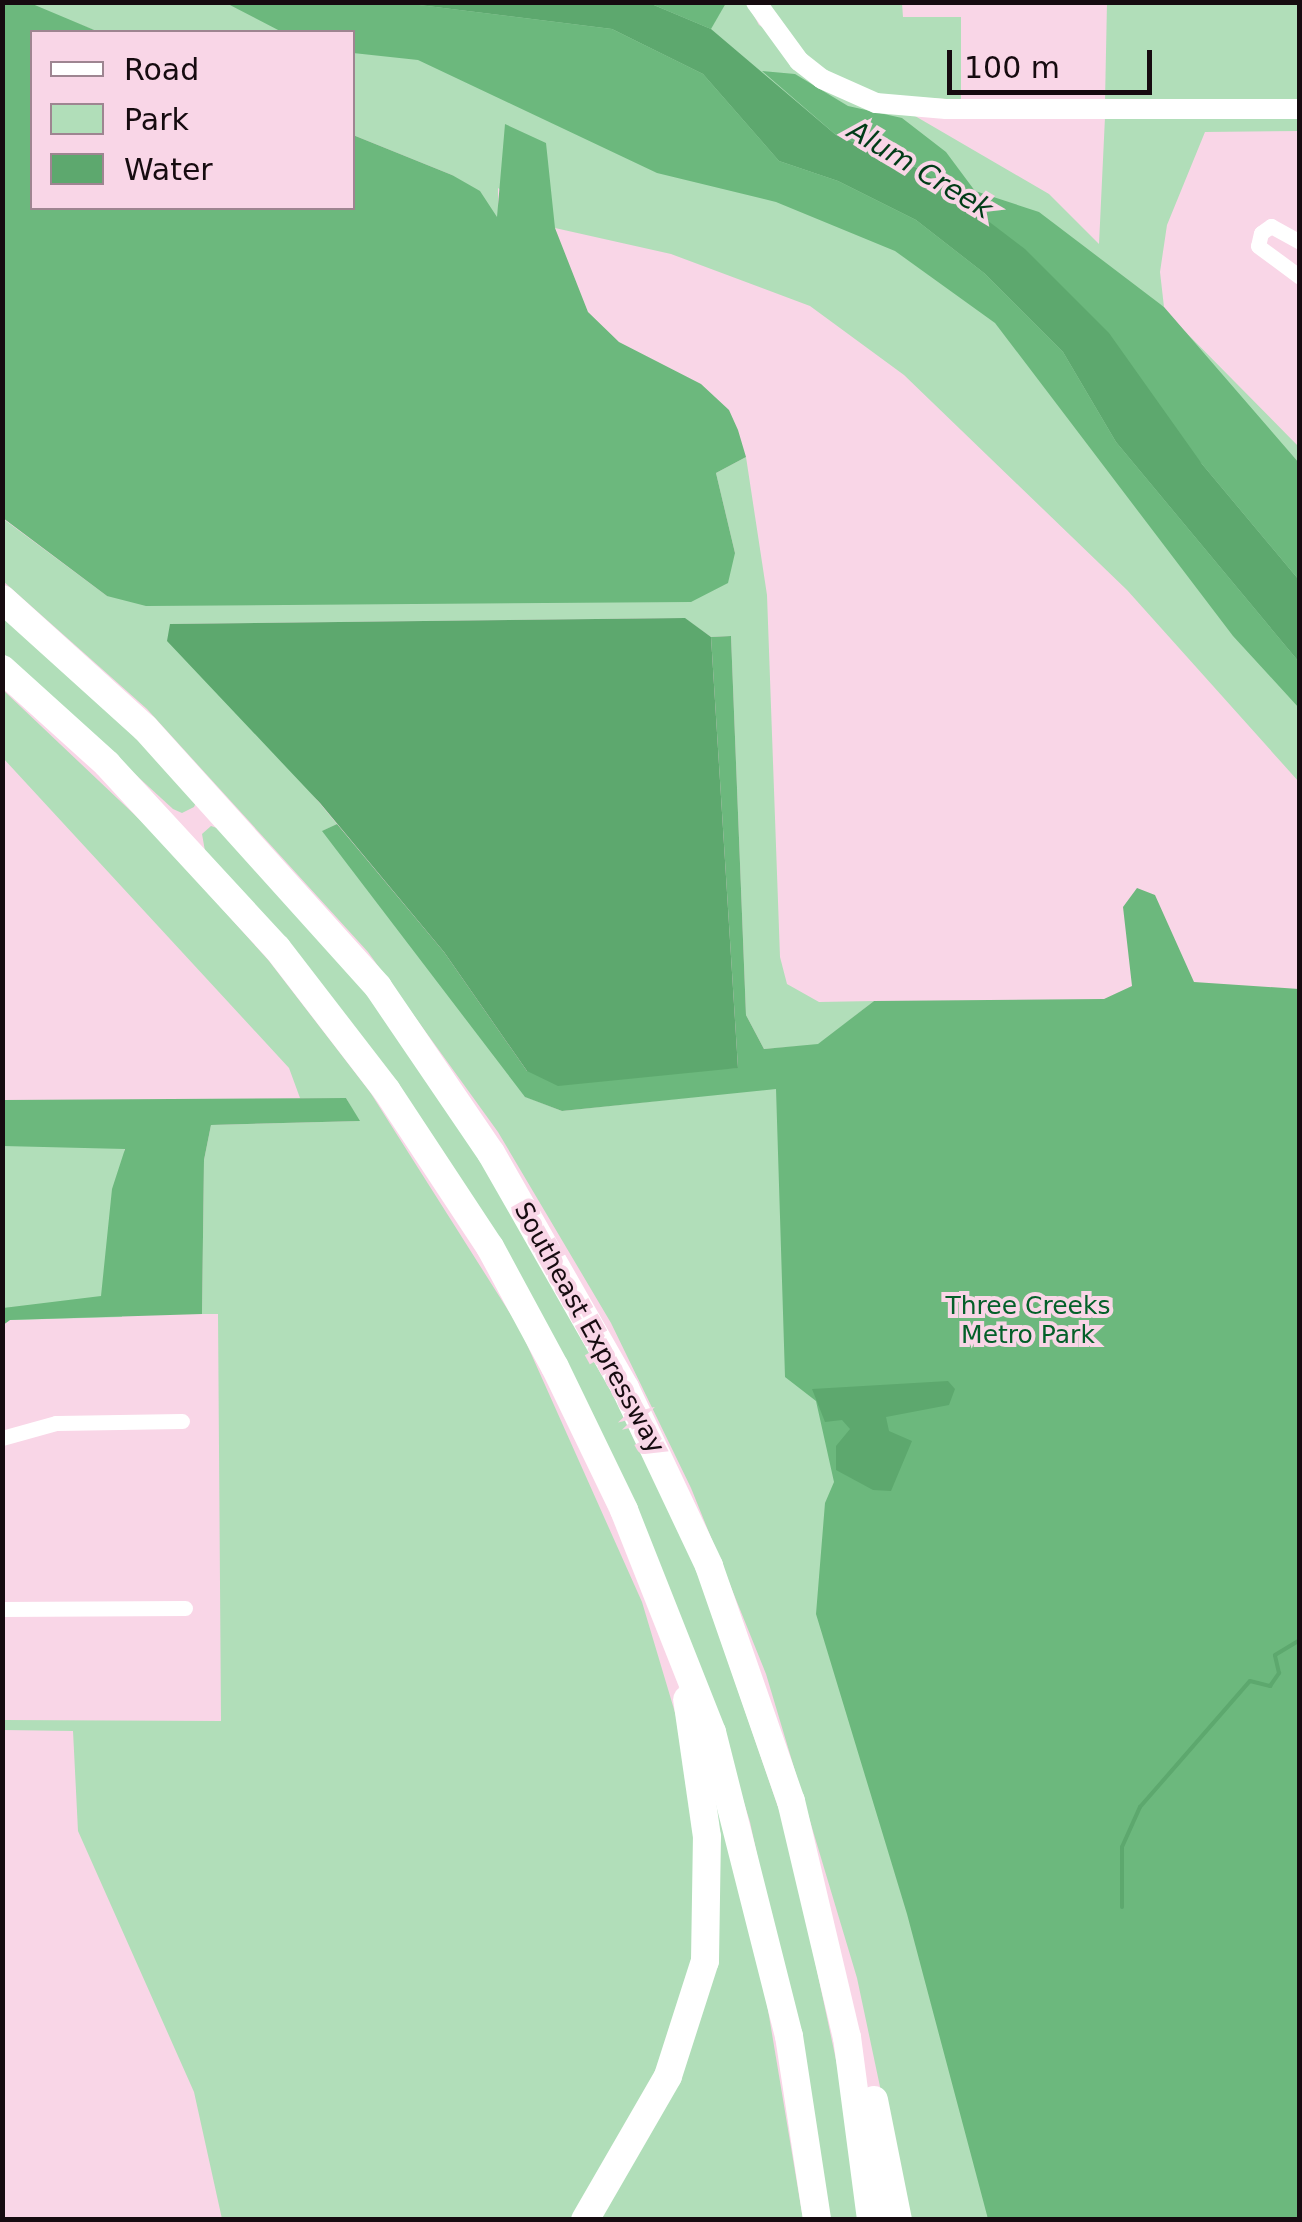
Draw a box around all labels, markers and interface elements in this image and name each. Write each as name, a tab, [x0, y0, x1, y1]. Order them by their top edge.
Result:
legend	[30, 30, 355, 210]
scale bar	[952, 30, 1157, 92]
text: 100 m	[964, 50, 1060, 85]
text: Road	[124, 52, 199, 87]
text: Park	[124, 102, 189, 137]
water label: Alum Creek	[842, 114, 998, 226]
text: Water	[124, 152, 213, 187]
street label: Southeast Expressway	[507, 1197, 671, 1459]
park label: Three Creeks Metro Park	[945, 1292, 1111, 1351]

